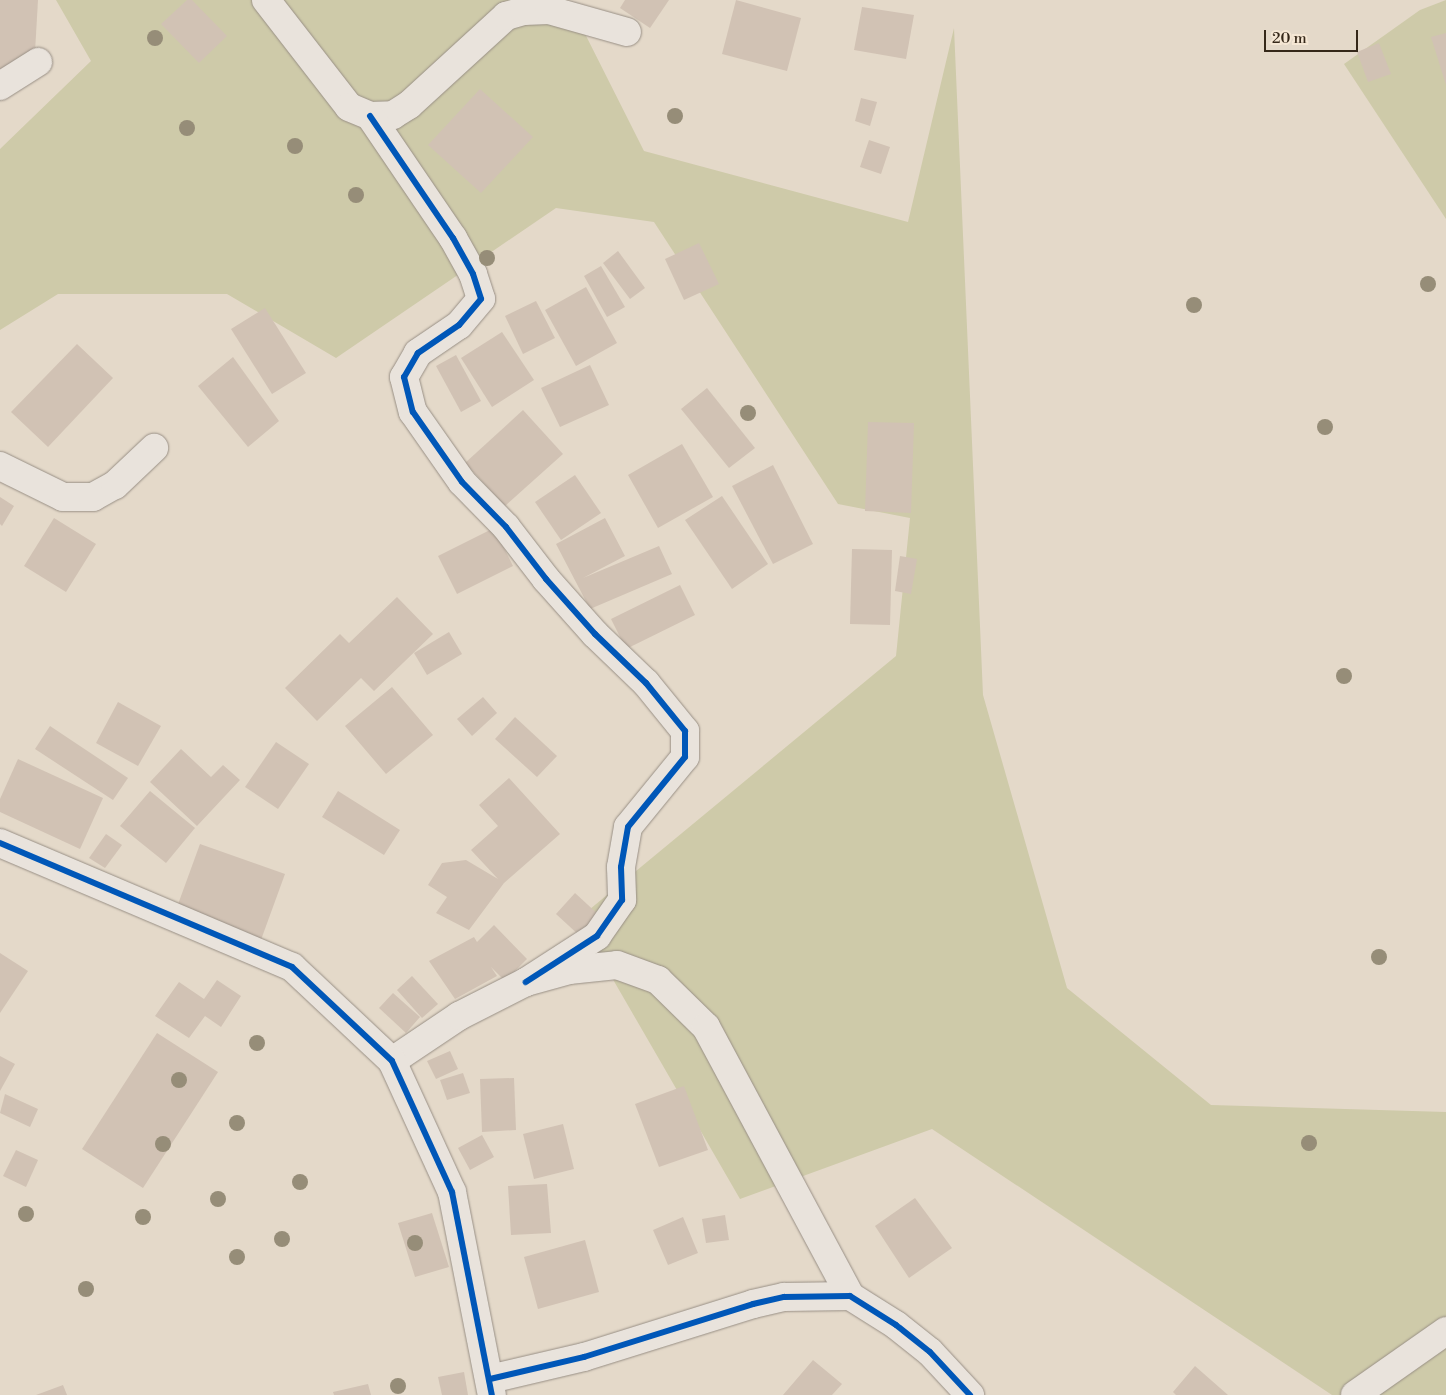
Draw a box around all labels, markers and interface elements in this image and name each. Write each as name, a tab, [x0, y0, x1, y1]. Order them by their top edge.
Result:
scale bar	[1266, 20, 1360, 52]
text: 20 m	[1272, 29, 1307, 48]

